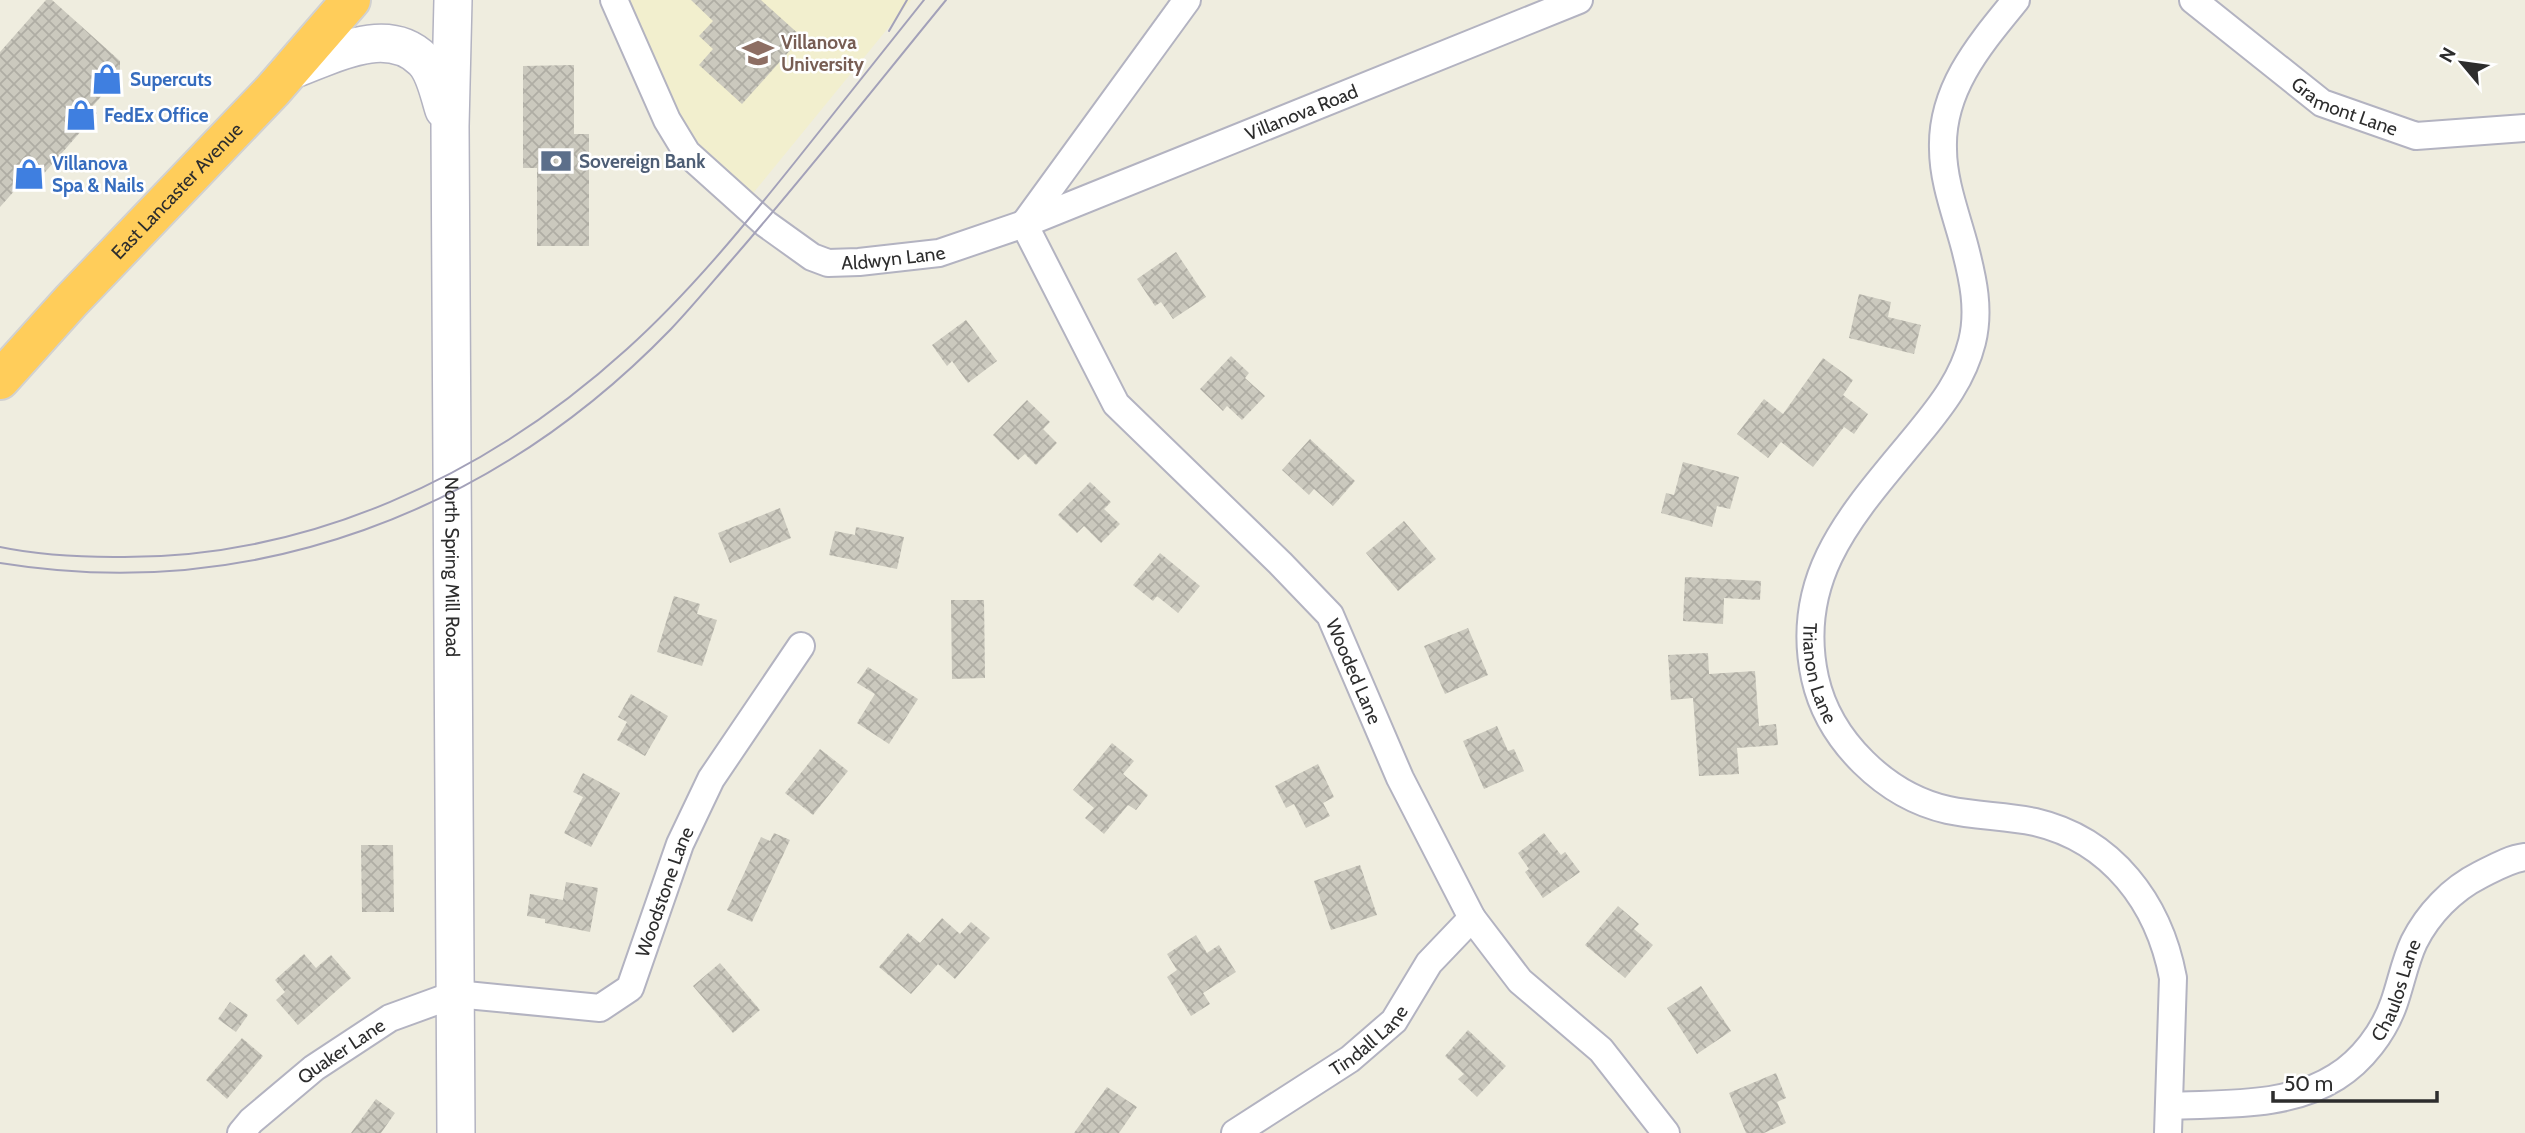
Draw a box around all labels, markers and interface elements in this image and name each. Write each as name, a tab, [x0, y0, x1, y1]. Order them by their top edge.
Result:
north arrow	[2427, 28, 2497, 98]
place label: Villanova University	[781, 31, 865, 76]
school or university icon: Villanova University	[741, 36, 775, 70]
text: N	[2434, 44, 2461, 66]
shop icon: Supercuts	[90, 62, 124, 96]
place label: Supercuts	[130, 68, 212, 91]
street label: Gramont Lane	[2287, 72, 2401, 140]
street label: Villanova Road	[1242, 79, 1361, 145]
shop icon: FedEx Office	[64, 98, 98, 132]
place label: FedEx Office	[104, 104, 209, 127]
street label: East Lancaster Avenue	[106, 118, 247, 264]
bank icon: Sovereign Bank	[539, 144, 573, 178]
place label: Sovereign Bank	[579, 150, 706, 173]
place label: Villanova Spa & Nails	[52, 152, 144, 197]
shop icon: Villanova Spa & Nails	[12, 157, 46, 191]
street label: Aldwyn Lane	[841, 240, 948, 274]
street label: North Spring Mill Road	[441, 477, 465, 657]
street label: Wooded Lane	[1321, 615, 1387, 728]
street label: Trianon Lane	[1799, 622, 1842, 727]
street label: Woodstone Lane	[630, 822, 698, 960]
street label: Chaulos Lane	[2366, 935, 2425, 1046]
street label: Tindall Lane	[1325, 1001, 1412, 1081]
street label: Quaker Lane	[293, 1013, 389, 1089]
scale bar	[2273, 1060, 2438, 1104]
text: 50 m	[2284, 1071, 2333, 1096]

